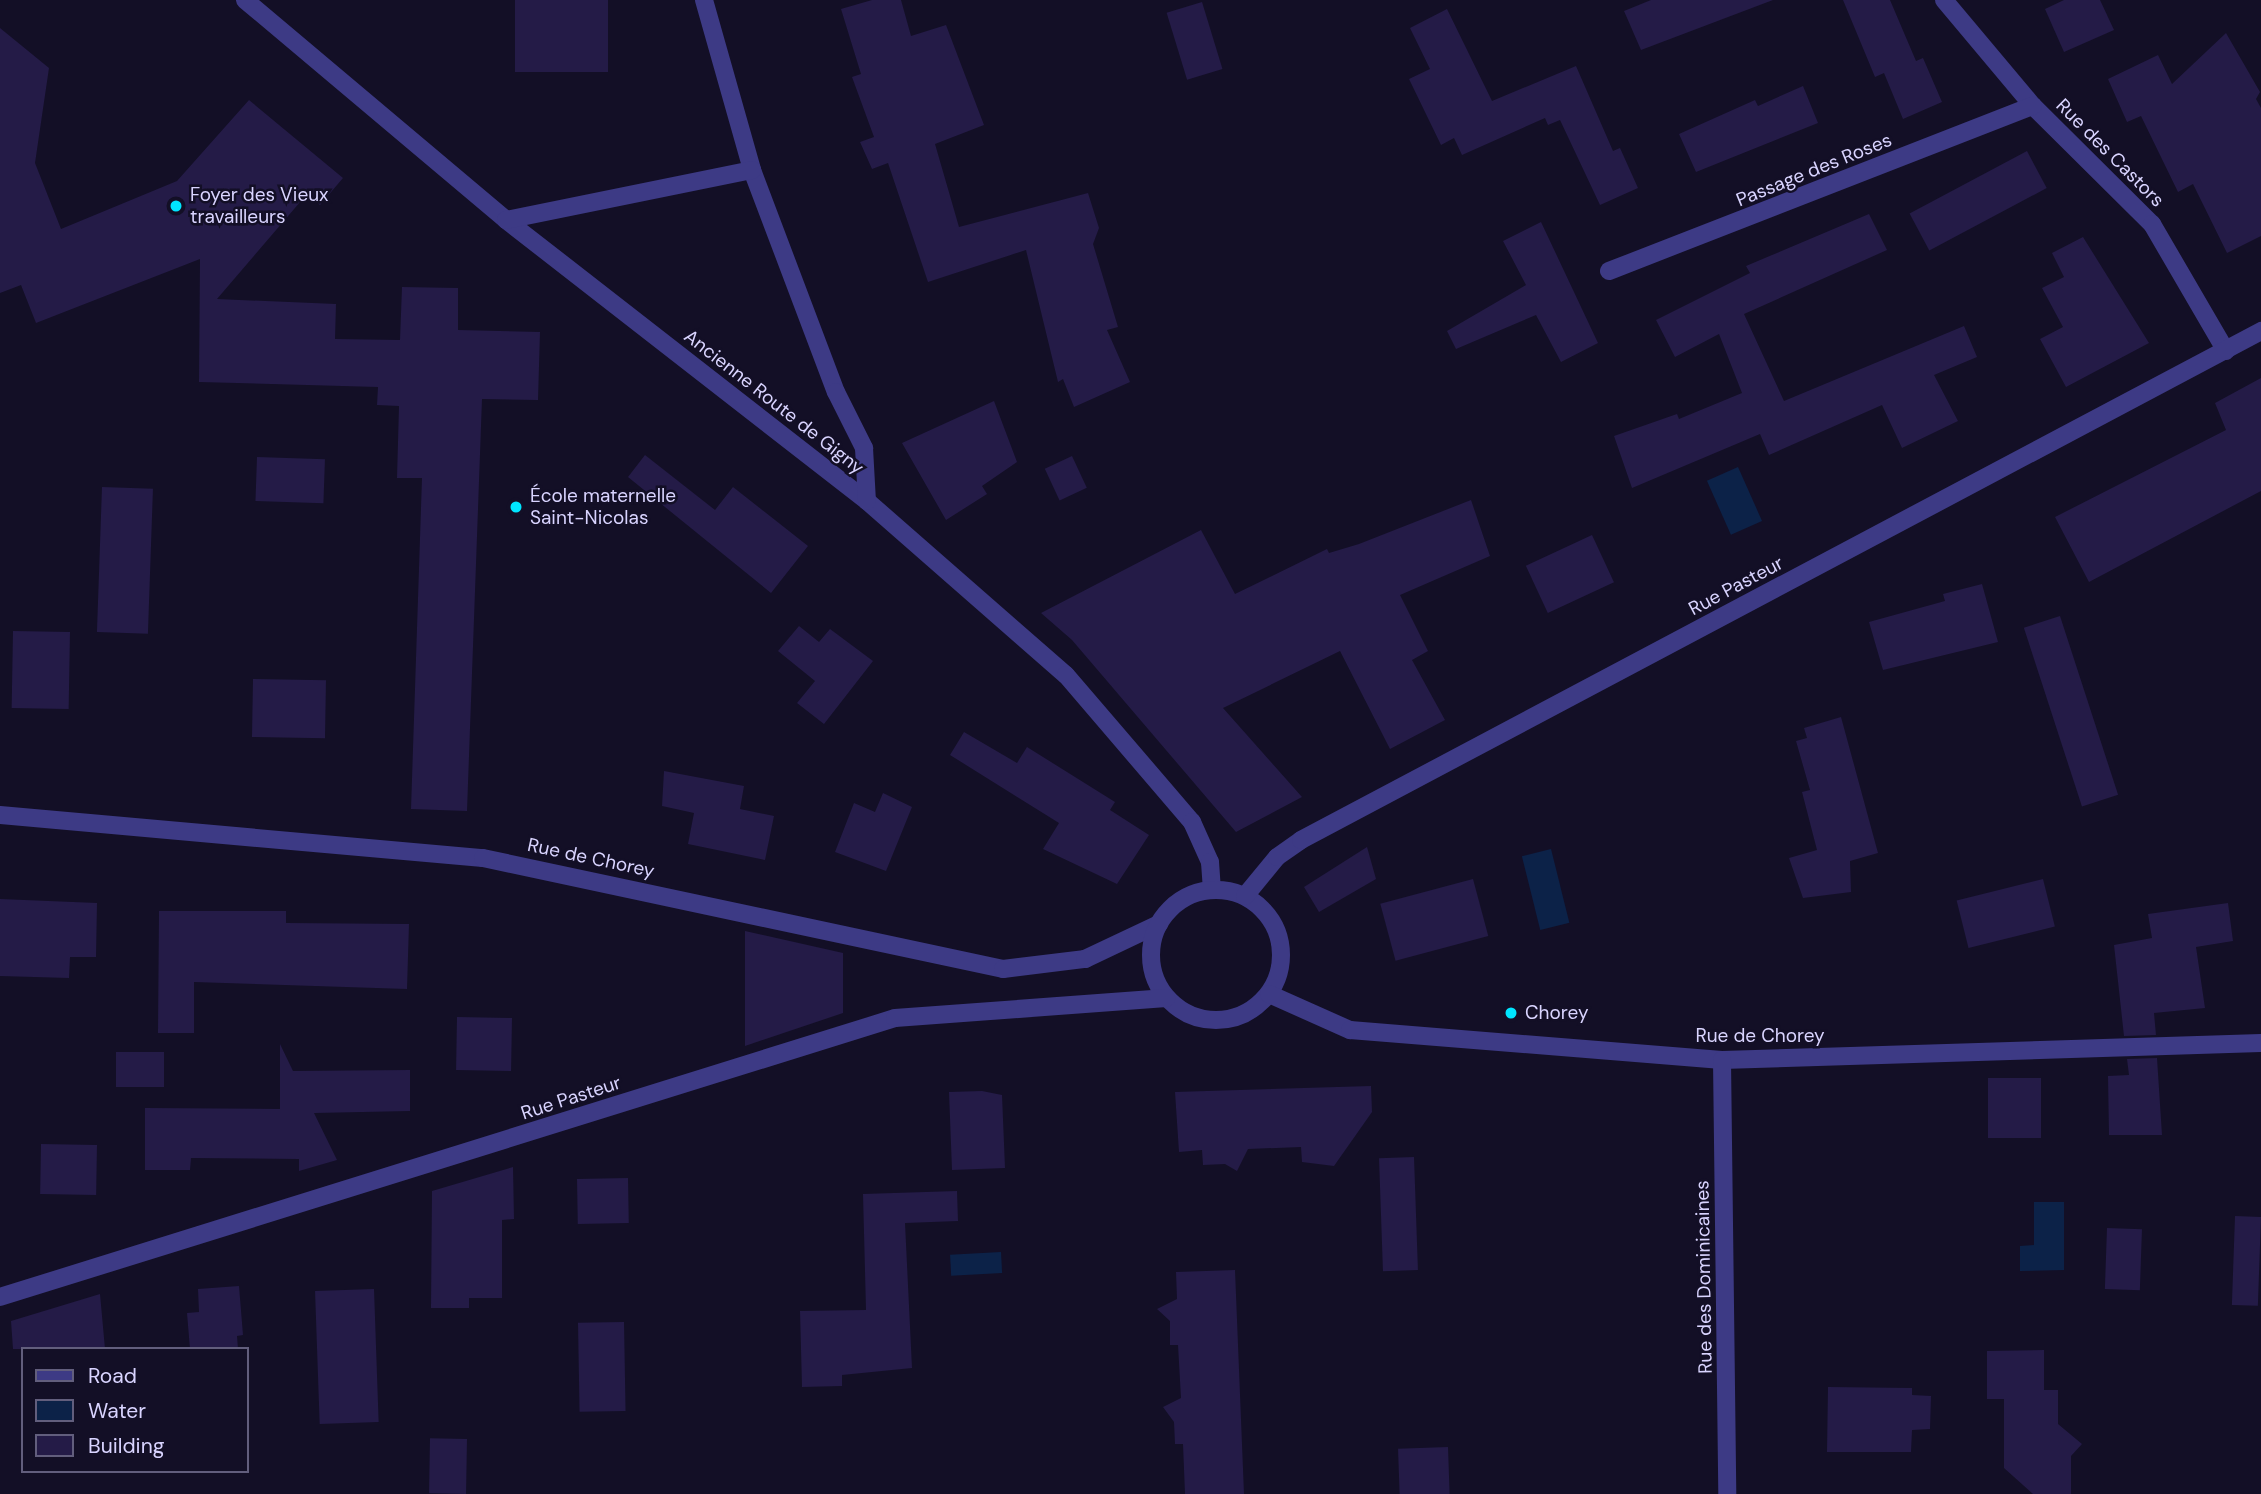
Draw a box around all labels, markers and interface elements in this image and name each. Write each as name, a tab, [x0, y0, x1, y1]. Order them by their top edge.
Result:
street label: Rue des Castors	[2051, 94, 2169, 212]
street label: Passage des Roses	[1733, 128, 1895, 212]
place label: Foyer des Vieux travailleurs	[190, 184, 328, 228]
marker: Foyer des Vieux travailleurs	[168, 198, 184, 214]
street label: Ancienne Route de Gigny	[680, 325, 868, 479]
place label: École maternelle Saint-Nicolas	[530, 485, 676, 529]
marker: École maternelle Saint-Nicolas	[508, 499, 524, 515]
street label: Rue Pasteur	[1685, 552, 1787, 620]
street label: Rue de Chorey	[525, 833, 657, 883]
place label: Chorey	[1525, 1002, 1588, 1024]
marker: Chorey	[1503, 1005, 1519, 1021]
street label: Rue de Chorey	[1695, 1025, 1825, 1047]
street label: Rue Pasteur	[518, 1071, 624, 1125]
street label: Rue des Dominicaines	[1691, 1180, 1717, 1374]
legend	[21, 1347, 248, 1473]
text: Road	[88, 1362, 137, 1390]
text: Water	[88, 1397, 146, 1425]
text: Building	[88, 1432, 164, 1460]

